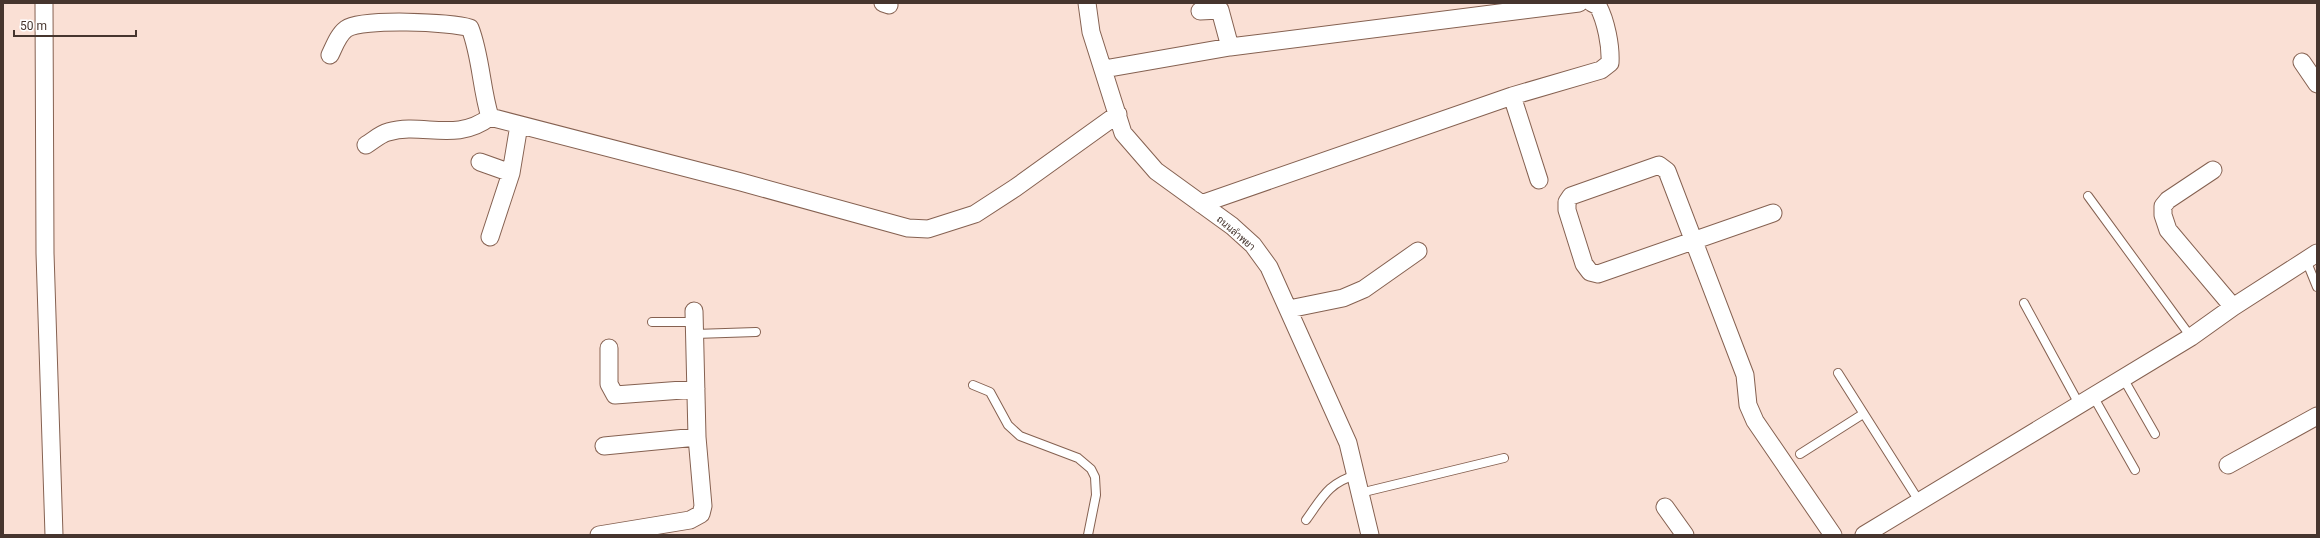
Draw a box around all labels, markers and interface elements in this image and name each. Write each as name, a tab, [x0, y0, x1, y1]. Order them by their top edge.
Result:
scale bar	[14, 12, 136, 38]
text: 50 m	[20, 19, 47, 33]
street label: ถนนลำพยา	[1215, 213, 1258, 253]

